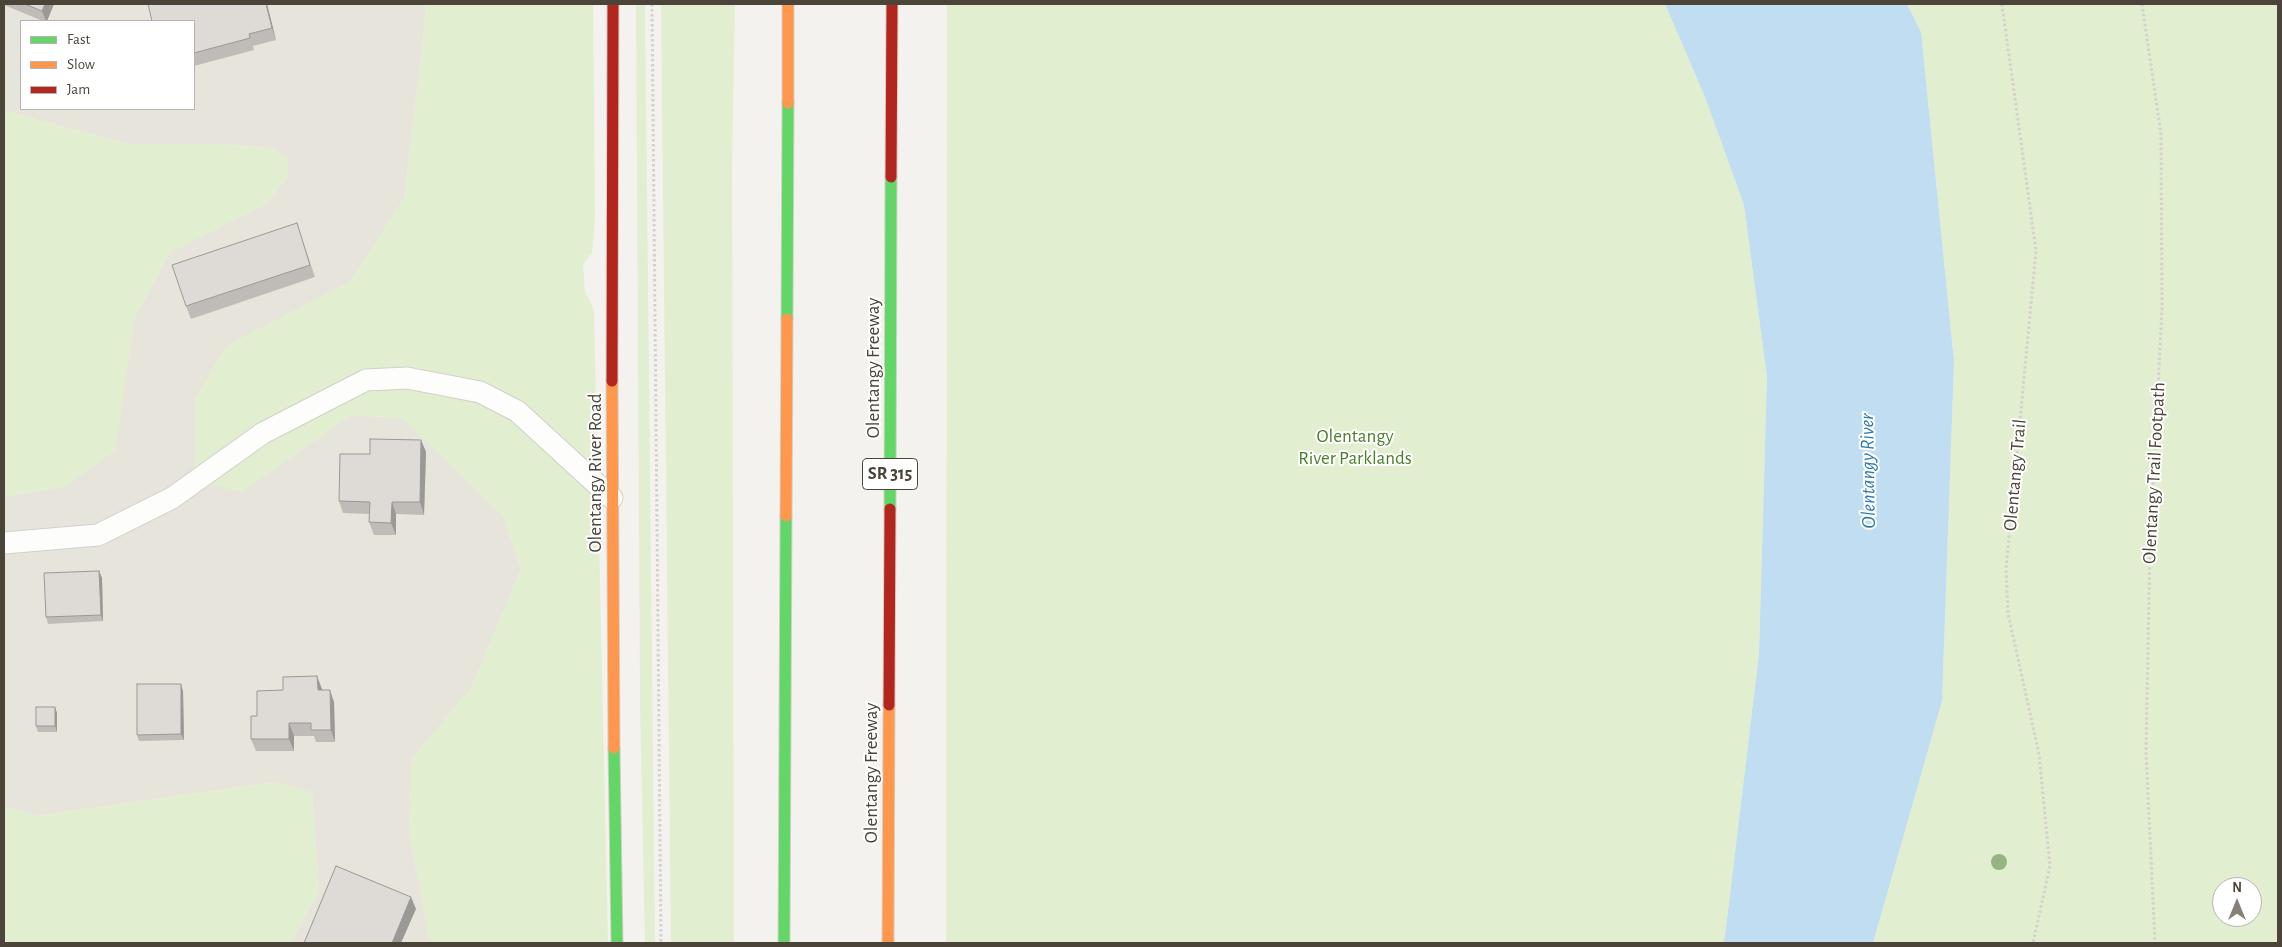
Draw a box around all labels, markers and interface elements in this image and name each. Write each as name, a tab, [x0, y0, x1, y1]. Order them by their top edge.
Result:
legend	[20, 20, 195, 110]
text: Fast	[67, 32, 90, 47]
text: Slow	[67, 57, 95, 72]
text: Jam	[67, 82, 90, 97]
street label: Olentangy Freeway	[862, 298, 884, 438]
street label: Olentangy Trail Footpath	[2138, 381, 2170, 565]
street label: Olentangy River Road	[584, 394, 606, 552]
water label: Olentangy River	[1855, 413, 1881, 529]
street label: Olentangy Trail	[1999, 418, 2031, 532]
park label: Olentangy River Parklands	[1298, 425, 1412, 469]
road number: SR 315	[862, 458, 918, 489]
street label: Olentangy Freeway	[860, 703, 882, 843]
north arrow	[2212, 877, 2262, 927]
text: N	[2232, 881, 2242, 895]

